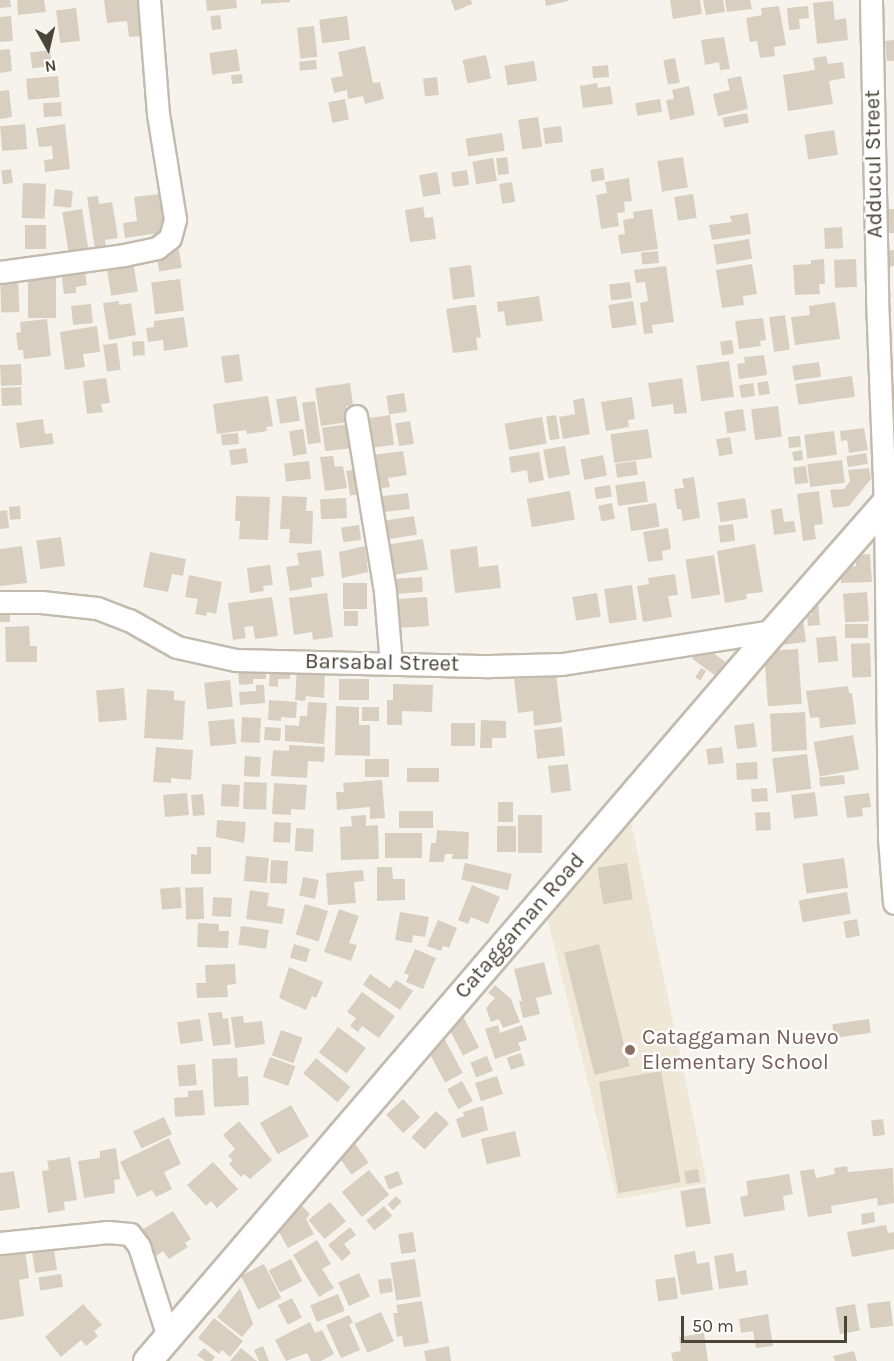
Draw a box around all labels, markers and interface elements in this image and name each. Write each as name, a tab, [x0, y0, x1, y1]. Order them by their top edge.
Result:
north arrow	[18, 18, 78, 78]
text: N	[44, 56, 58, 77]
street label: Adducul Street	[860, 90, 888, 238]
street label: Barsabal Street	[305, 648, 459, 678]
street label: Cataggaman Road	[449, 848, 591, 1004]
place label: Cataggaman Nuevo Elementary School	[642, 1024, 839, 1076]
marker: Cataggaman Nuevo Elementary School	[623, 1043, 637, 1057]
scale bar	[684, 1304, 850, 1342]
text: 50 m	[692, 1315, 734, 1337]

